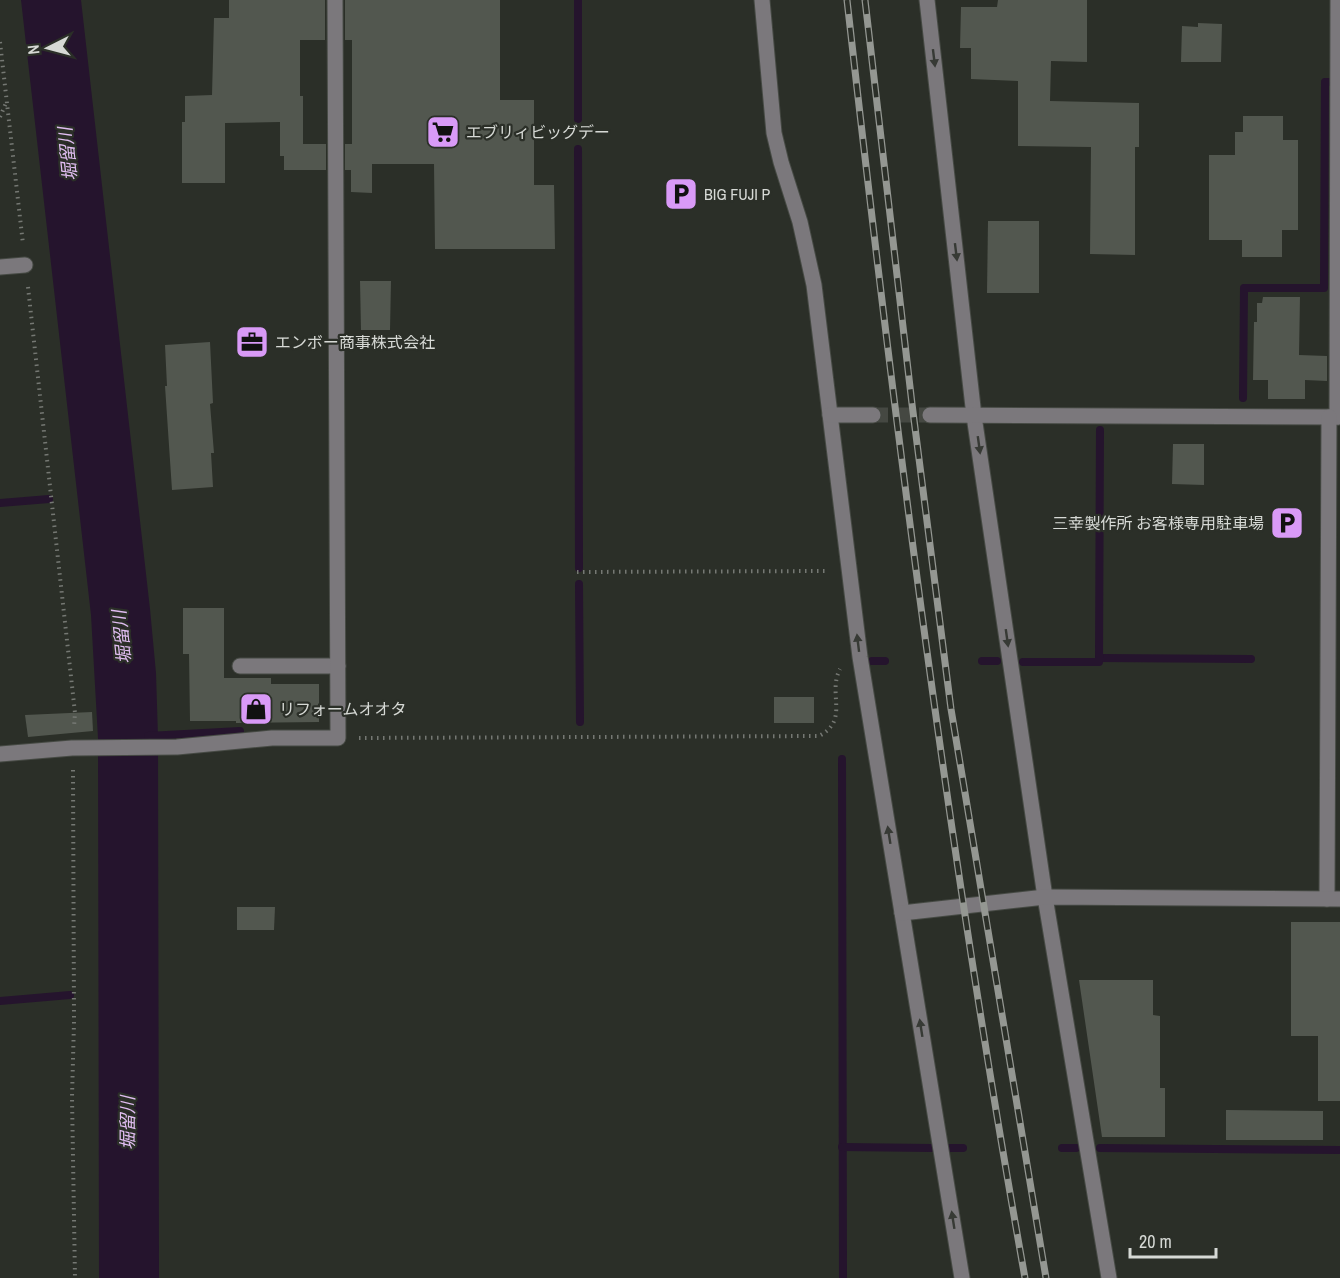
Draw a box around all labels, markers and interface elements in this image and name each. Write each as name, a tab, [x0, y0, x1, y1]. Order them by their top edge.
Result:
north arrow	[18, 18, 78, 78]
text: N	[22, 44, 45, 55]
one-way arrow	[929, 49, 938, 68]
supermarket icon: エブリィビッグデー	[425, 114, 461, 150]
place label: エブリィビッグデー	[466, 121, 610, 143]
water label: 堀留川	[52, 124, 83, 182]
parking icon: BIG FUJI P	[663, 176, 699, 212]
place label: BIG FUJI P	[704, 183, 771, 205]
one-way arrow	[951, 242, 961, 261]
office icon: エンボー商事株式会社	[234, 324, 270, 360]
place label: エンボー商事株式会社	[275, 331, 435, 353]
one-way arrow	[974, 436, 983, 455]
parking icon: 三幸製作所 お客様専用駐車場	[1269, 505, 1305, 541]
place label: 三幸製作所 お客様専用駐車場	[1052, 512, 1264, 534]
water label: 堀留川	[106, 607, 137, 665]
one-way arrow	[1003, 629, 1012, 648]
one-way arrow	[854, 633, 863, 652]
shop icon: リフォームオオタ	[238, 691, 274, 727]
place label: リフォームオオタ	[279, 698, 407, 720]
one-way arrow	[885, 826, 894, 845]
one-way arrow	[916, 1018, 925, 1037]
water label: 堀留川	[115, 1094, 140, 1150]
one-way arrow	[948, 1211, 957, 1230]
scale bar	[1130, 1221, 1216, 1259]
text: 20 m	[1139, 1229, 1172, 1254]

